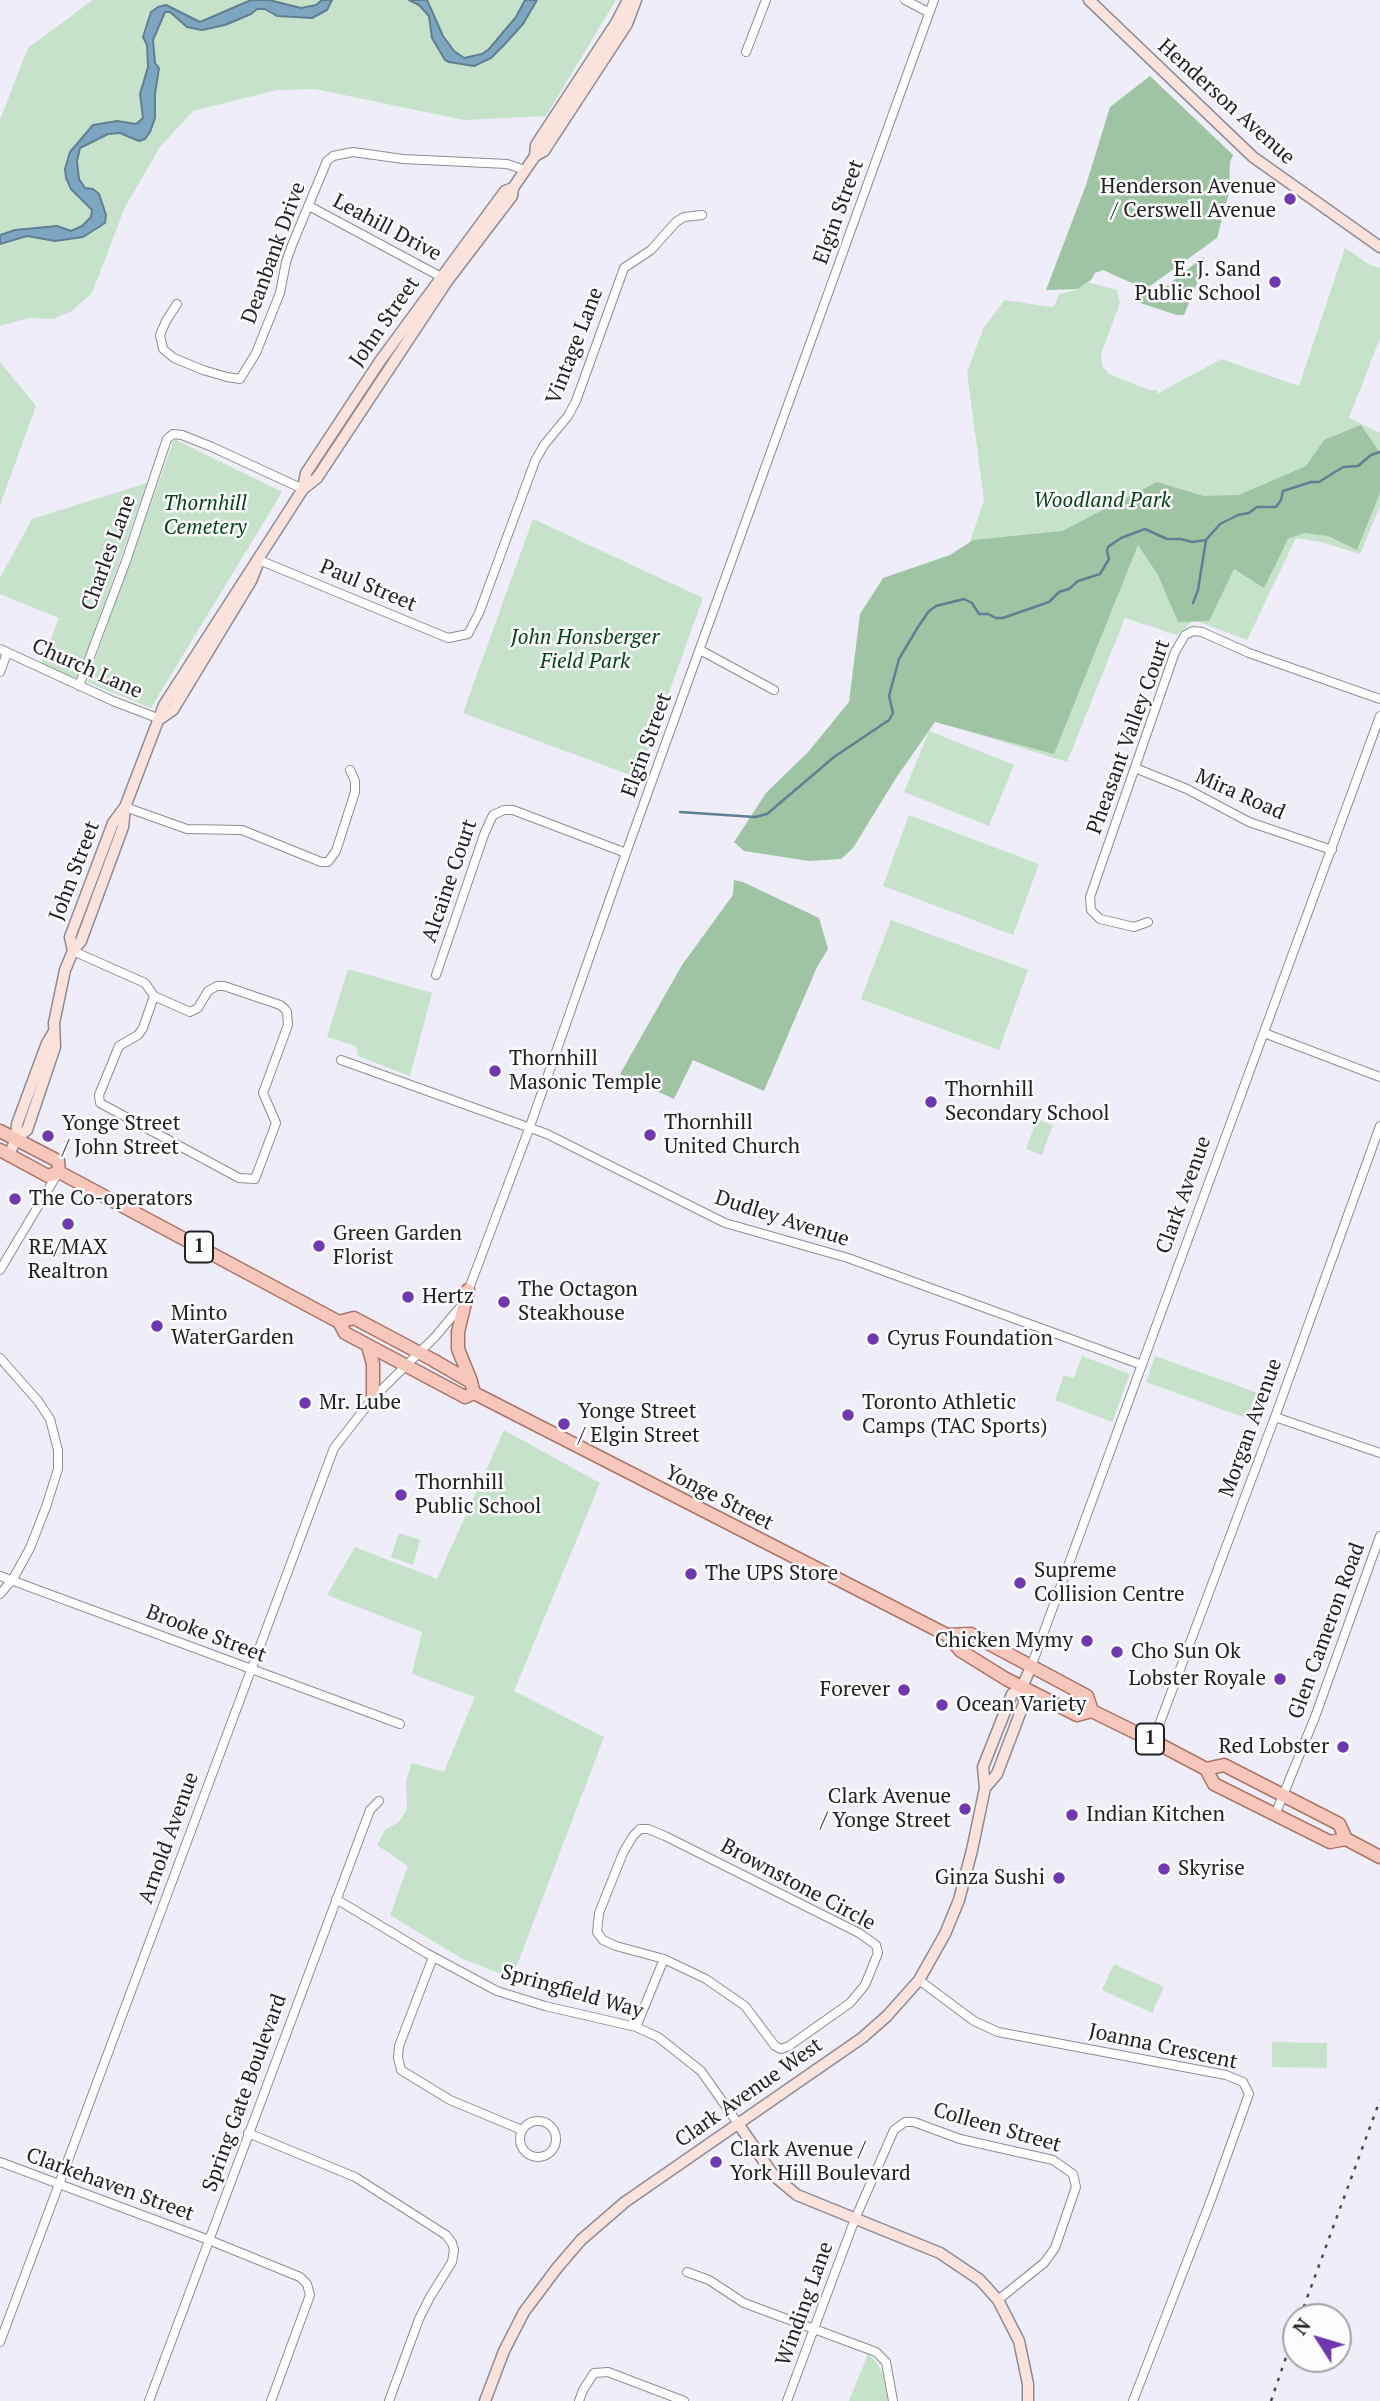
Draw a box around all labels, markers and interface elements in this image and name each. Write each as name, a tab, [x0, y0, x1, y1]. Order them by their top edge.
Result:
street label: Henderson Avenue	[1152, 34, 1300, 170]
street label: Elgin Street	[808, 156, 870, 268]
place label: Henderson Avenue / Cerswell Avenue	[1100, 174, 1276, 224]
street label: Deanbank Drive	[237, 179, 311, 327]
street label: Leahill Drive	[328, 189, 446, 267]
marker: Henderson Avenue / Cerswell Avenue	[1282, 191, 1298, 207]
place label: E. J. Sand Public School	[1135, 257, 1261, 307]
street label: John Street	[345, 272, 425, 372]
marker: E. J. Sand Public School	[1267, 274, 1283, 290]
street label: Vintage Lane	[541, 284, 609, 408]
park label: Woodland Park	[1033, 488, 1171, 514]
park label: Thornhill Cemetery	[163, 491, 247, 541]
street label: Charles Lane	[77, 492, 141, 614]
street label: Paul Street	[316, 554, 420, 618]
park label: John Honsberger Field Park	[511, 625, 659, 675]
street label: Church Lane	[28, 633, 146, 705]
street label: Pheasant Valley Court	[1082, 636, 1176, 838]
street label: Elgin Street	[616, 689, 678, 801]
street label: Mira Road	[1191, 764, 1289, 826]
street label: Alcaine Court	[417, 816, 483, 946]
street label: John Street	[44, 818, 106, 924]
place label: Thornhill Masonic Temple	[509, 1046, 661, 1096]
marker: Thornhill Masonic Temple	[487, 1063, 503, 1079]
place label: Thornhill Secondary School	[945, 1077, 1110, 1127]
marker: Thornhill Secondary School	[923, 1094, 939, 1110]
place label: Thornhill United Church	[664, 1110, 800, 1160]
place label: Yonge Street / John Street	[62, 1111, 180, 1161]
marker: Thornhill United Church	[642, 1127, 658, 1143]
marker: Yonge Street / John Street	[40, 1128, 56, 1144]
street label: Clark Avenue	[1151, 1133, 1217, 1257]
street label: Dudley Avenue	[712, 1185, 852, 1253]
place label: The Co-operators	[29, 1186, 193, 1212]
marker: The Co-operators	[7, 1191, 23, 1207]
marker: RE/MAX Realtron	[60, 1216, 76, 1232]
place label: Green Garden Florist	[333, 1221, 462, 1271]
road number: 1	[185, 1232, 213, 1262]
place label: RE/MAX Realtron	[28, 1235, 108, 1285]
marker: Green Garden Florist	[311, 1238, 327, 1254]
place label: The Octagon Steakhouse	[518, 1277, 638, 1327]
place label: Hertz	[422, 1284, 474, 1310]
marker: Hertz	[400, 1289, 416, 1305]
marker: The Octagon Steakhouse	[496, 1294, 512, 1310]
place label: Minto WaterGarden	[171, 1301, 294, 1351]
marker: Minto WaterGarden	[149, 1318, 165, 1334]
place label: Cyrus Foundation	[887, 1326, 1053, 1352]
marker: Cyrus Foundation	[865, 1331, 881, 1347]
street label: Morgan Avenue	[1214, 1355, 1288, 1501]
place label: Mr. Lube	[319, 1390, 401, 1416]
place label: Toronto Athletic Camps (TAC Sports)	[862, 1390, 1048, 1440]
marker: Mr. Lube	[297, 1395, 313, 1411]
place label: Yonge Street / Elgin Street	[578, 1399, 700, 1449]
marker: Toronto Athletic Camps (TAC Sports)	[840, 1407, 856, 1423]
marker: Yonge Street / Elgin Street	[556, 1416, 572, 1432]
street label: Yonge Street	[661, 1460, 777, 1536]
place label: Thornhill Public School	[415, 1470, 541, 1520]
marker: Thornhill Public School	[393, 1487, 409, 1503]
street label: Glen Cameron Road	[1283, 1539, 1371, 1723]
place label: Supreme Collision Centre	[1034, 1558, 1185, 1608]
place label: The UPS Store	[705, 1561, 838, 1587]
marker: The UPS Store	[683, 1566, 699, 1582]
marker: Supreme Collision Centre	[1012, 1575, 1028, 1591]
street label: Brooke Street	[142, 1600, 270, 1668]
place label: Chicken Mymy	[935, 1628, 1073, 1654]
marker: Chicken Mymy	[1079, 1633, 1095, 1649]
place label: Cho Sun Ok	[1131, 1639, 1241, 1665]
marker: Cho Sun Ok	[1109, 1644, 1125, 1660]
place label: Lobster Royale	[1128, 1666, 1266, 1692]
marker: Lobster Royale	[1272, 1671, 1288, 1687]
place label: Forever	[820, 1677, 890, 1703]
marker: Forever	[896, 1682, 912, 1698]
place label: Ocean Variety	[956, 1692, 1086, 1718]
marker: Ocean Variety	[934, 1697, 950, 1713]
road number: 1	[1136, 1723, 1164, 1754]
place label: Red Lobster	[1219, 1734, 1329, 1760]
marker: Red Lobster	[1335, 1739, 1351, 1755]
street label: Arnold Avenue	[134, 1769, 204, 1907]
place label: Clark Avenue / Yonge Street	[820, 1784, 951, 1834]
marker: Clark Avenue / Yonge Street	[957, 1801, 973, 1817]
place label: Indian Kitchen	[1086, 1802, 1225, 1828]
marker: Indian Kitchen	[1064, 1807, 1080, 1823]
street label: Brownstone Circle	[716, 1834, 880, 1936]
place label: Skyrise	[1178, 1856, 1245, 1882]
marker: Skyrise	[1156, 1861, 1172, 1877]
place label: Ginza Sushi	[935, 1865, 1045, 1891]
marker: Ginza Sushi	[1051, 1870, 1067, 1886]
street label: Springfield Way	[498, 1960, 646, 2024]
street label: Spring Gate Boulevard	[197, 1991, 293, 2195]
street label: Joanna Crescent	[1086, 2019, 1240, 2075]
street label: Clark Avenue West	[671, 2033, 827, 2153]
street label: Colleen Street	[930, 2098, 1064, 2158]
place label: Clark Avenue / York Hill Boulevard	[730, 2137, 911, 2187]
street label: Clarkehaven Street	[23, 2143, 197, 2227]
marker: Clark Avenue / York Hill Boulevard	[708, 2154, 724, 2170]
street label: Winding Lane	[771, 2239, 839, 2369]
north arrow	[1282, 2303, 1352, 2373]
text: N	[1287, 2313, 1316, 2340]

